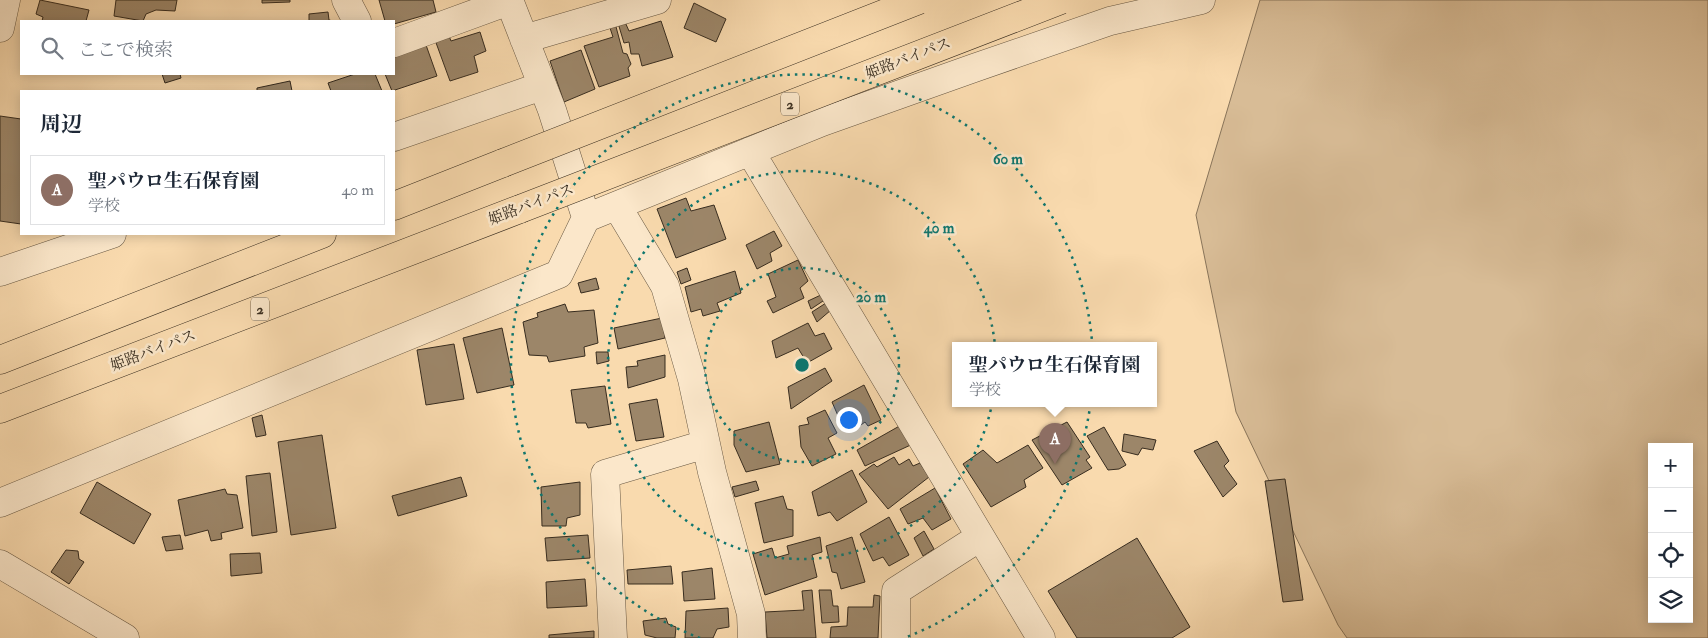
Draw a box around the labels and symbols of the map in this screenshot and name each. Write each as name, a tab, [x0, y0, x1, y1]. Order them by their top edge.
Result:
street label: 姫路バイパス	[863, 34, 953, 83]
road number: 2	[781, 92, 799, 116]
text: 60 m	[993, 150, 1023, 169]
street label: 姫路バイパス	[486, 180, 576, 229]
text: 40 m	[923, 219, 955, 238]
text: 20 m	[856, 288, 886, 307]
road number: 2	[251, 298, 269, 320]
street label: 姫路バイパス	[108, 326, 198, 375]
centre of rings	[793, 356, 811, 374]
your location	[836, 407, 862, 433]
pin: A	[1039, 423, 1071, 464]

